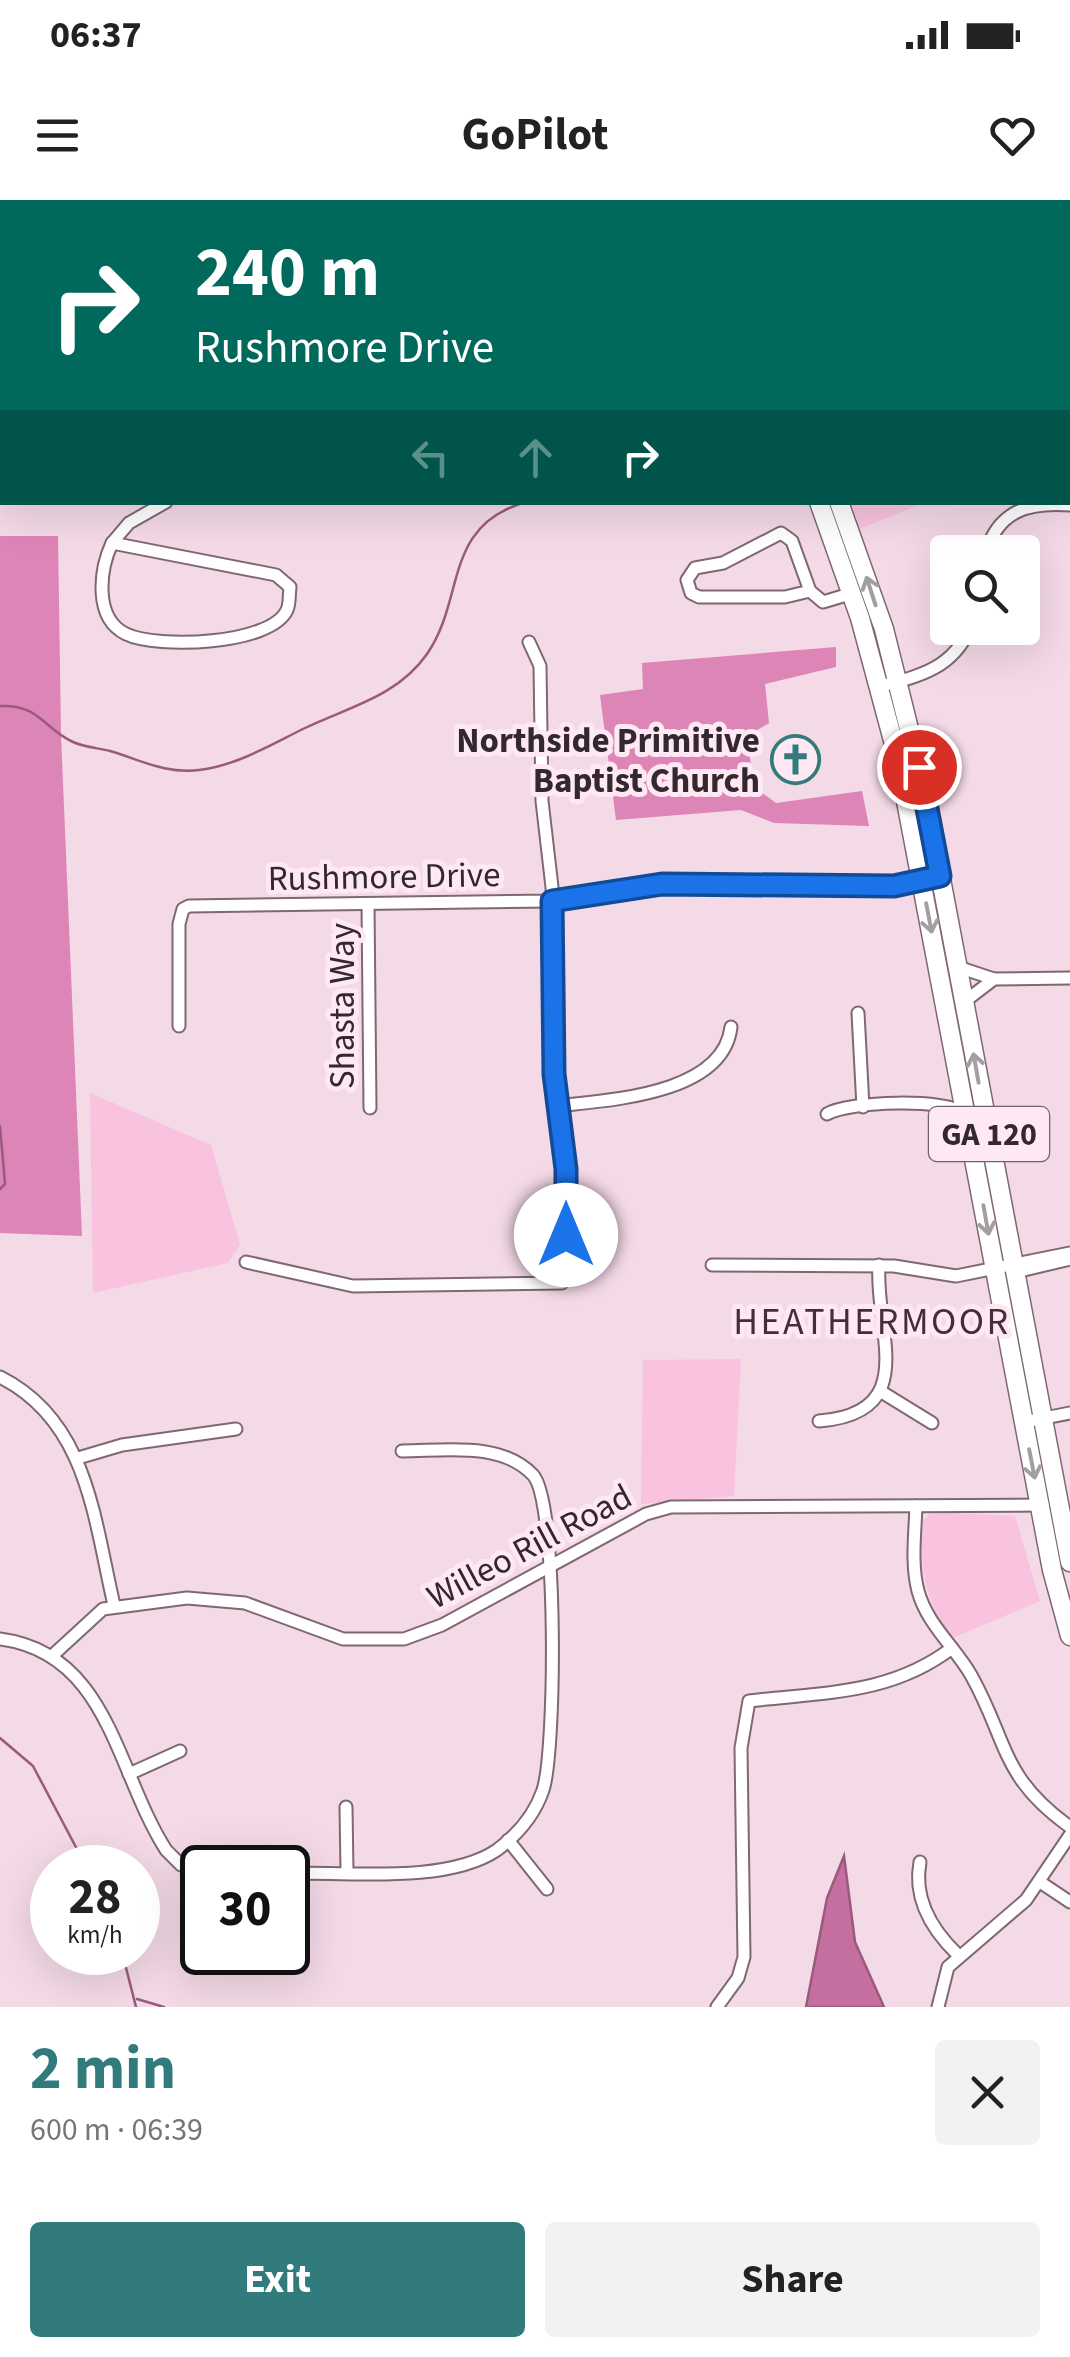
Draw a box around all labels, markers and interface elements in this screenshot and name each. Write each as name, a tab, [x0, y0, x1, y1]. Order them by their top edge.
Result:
text: 06:37	[50, 8, 142, 62]
text: GoPilot	[462, 103, 608, 167]
icon: menu	[30, 108, 85, 163]
icon: heart	[985, 108, 1040, 163]
text: 240 m	[195, 223, 380, 323]
icon: right	[30, 240, 160, 370]
text: Rushmore Drive	[195, 316, 494, 380]
icon: left	[403, 430, 458, 485]
icon: ahead	[508, 430, 563, 485]
icon: right	[613, 430, 668, 485]
map controls	[930, 535, 1040, 645]
button: search	[930, 535, 1040, 645]
one-way arrow	[861, 576, 879, 607]
place label: Northside Primitive Baptist Church	[456, 716, 760, 806]
pin	[877, 725, 962, 810]
church icon: Northside Primitive Baptist Church	[769, 734, 821, 786]
icon: arrive	[892, 740, 947, 795]
street label: Rushmore Drive	[267, 850, 501, 904]
one-way arrow	[921, 901, 940, 933]
street label: Shasta Way	[318, 923, 368, 1089]
one-way arrow	[966, 1052, 985, 1084]
road number: GA 120	[929, 1107, 1049, 1161]
position arrow	[514, 1183, 618, 1287]
one-way arrow	[977, 1203, 996, 1236]
district label: HEATHERMOOR	[733, 1295, 1011, 1349]
one-way arrow	[1023, 1447, 1042, 1480]
street label: Willeo Rill Road	[418, 1472, 641, 1622]
speed limit sign: 30	[180, 1845, 310, 1975]
text: 28	[69, 1862, 121, 1933]
text: km/h	[67, 1917, 123, 1953]
text: 2 min	[30, 2027, 176, 2112]
button: close	[935, 2040, 1040, 2145]
text: 600 m · 06:39	[30, 2107, 203, 2153]
button: Exit	[30, 2222, 525, 2337]
button: Share	[545, 2222, 1040, 2337]

